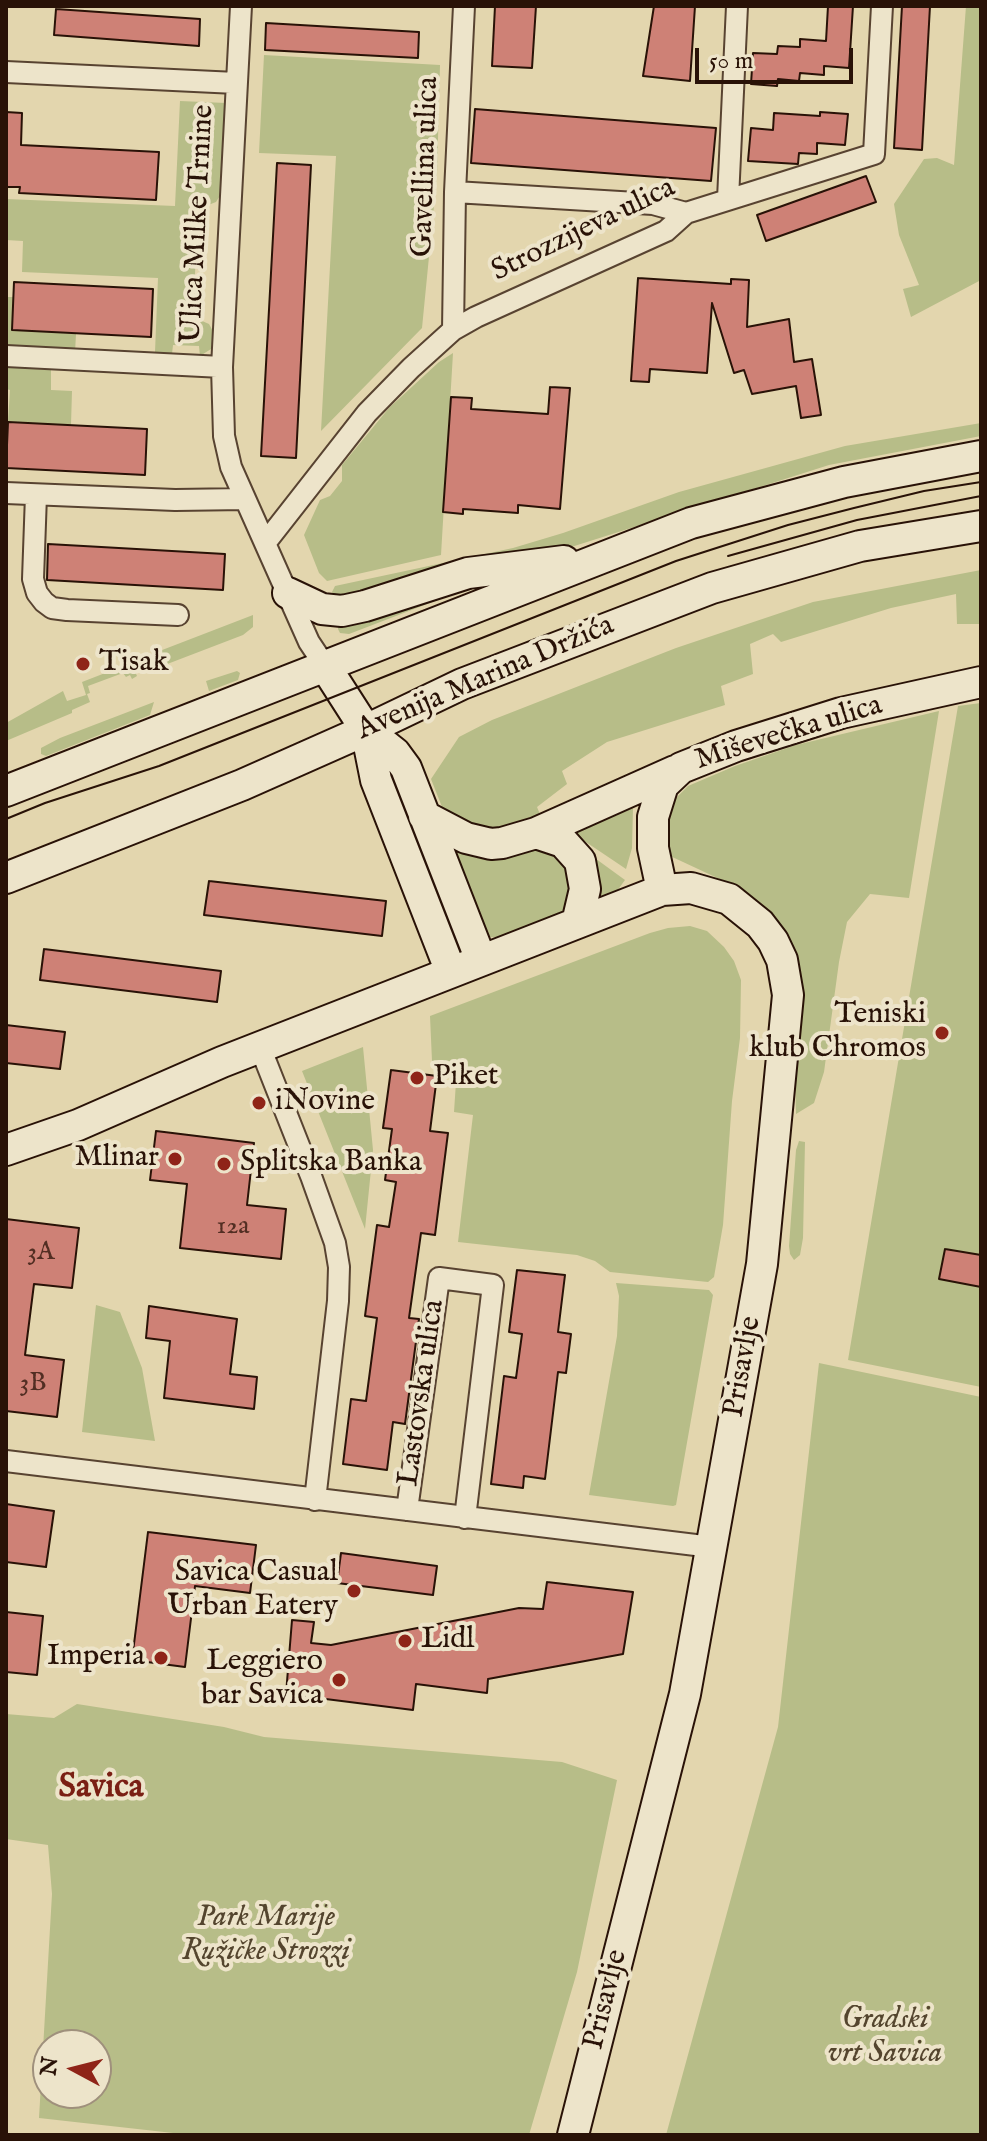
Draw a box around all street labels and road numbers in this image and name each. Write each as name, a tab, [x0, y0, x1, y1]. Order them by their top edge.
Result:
street label: Gavellina ulica	[406, 76, 448, 258]
street label: Ulica Milke Trnine	[175, 104, 223, 344]
street label: Strozzijeva ulica	[486, 171, 682, 291]
street label: Avenija Marina Držića	[352, 609, 620, 749]
street label: Miševečka ulica	[691, 689, 887, 779]
street label: Lastovska ulica	[392, 1297, 454, 1489]
street label: Prisavlje	[717, 1314, 771, 1420]
street label: Prisavlje	[577, 1946, 637, 2054]

